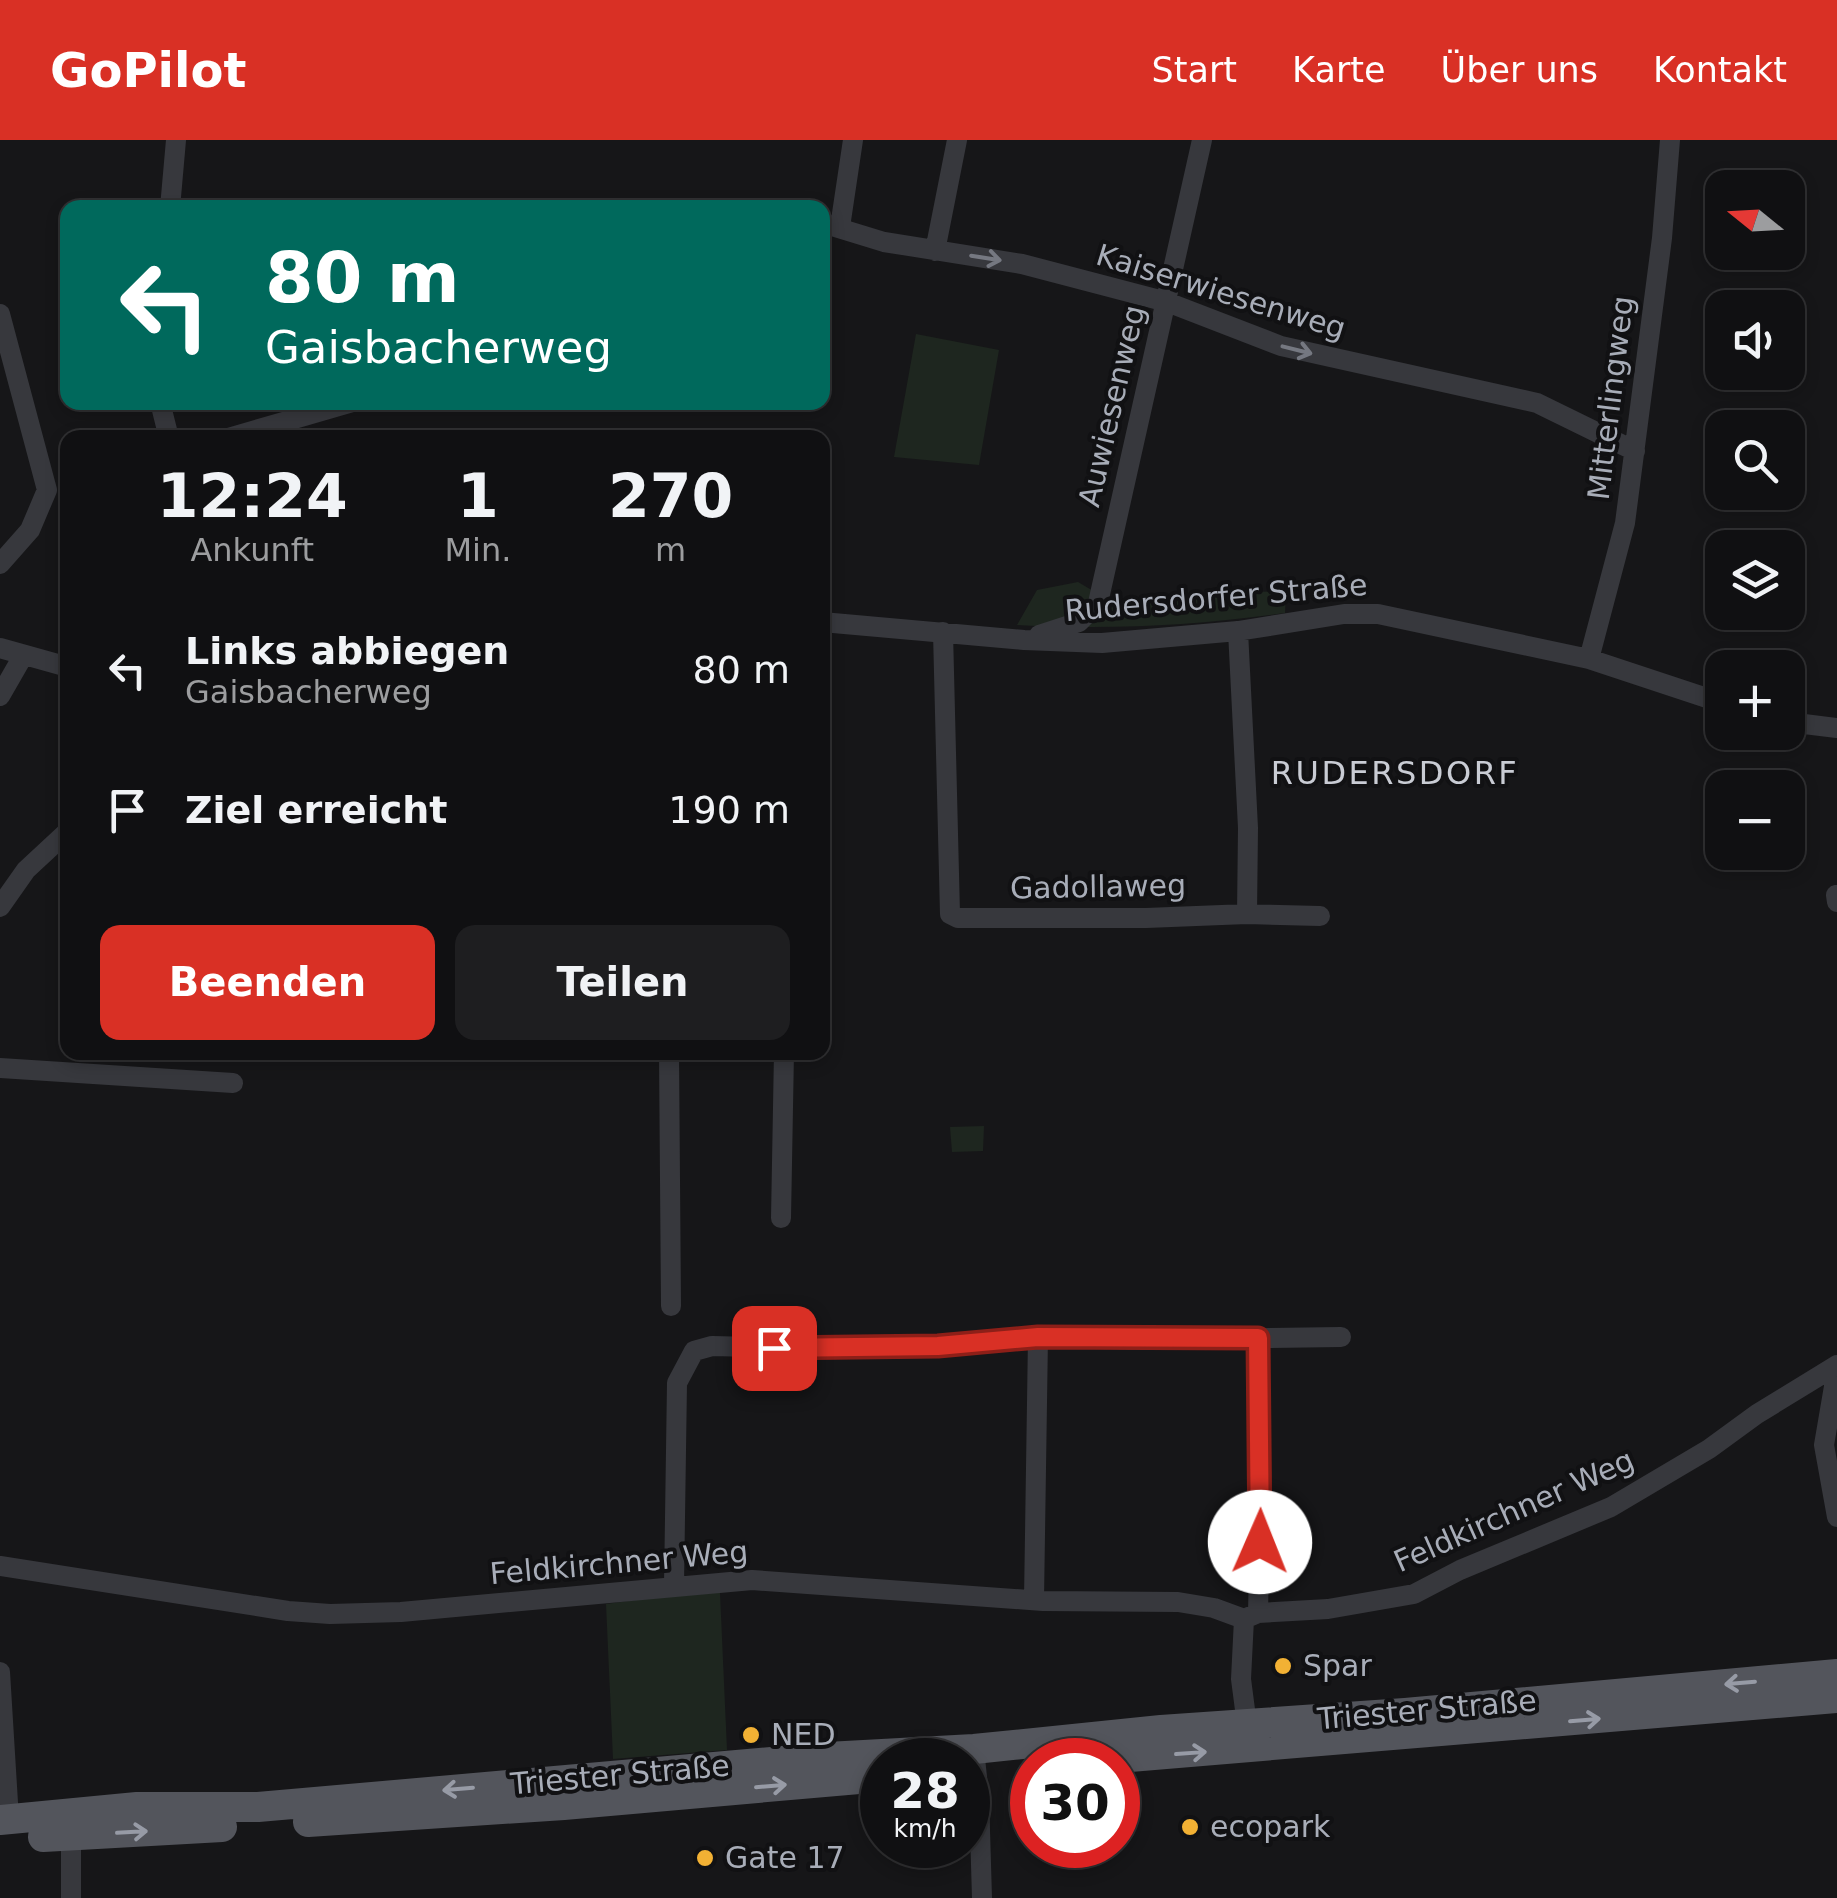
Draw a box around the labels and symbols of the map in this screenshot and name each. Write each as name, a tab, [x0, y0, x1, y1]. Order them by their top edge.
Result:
north arrow	[1705, 170, 1805, 270]
street label: Kaiserwiesenweg	[1092, 237, 1350, 346]
one-way arrow	[969, 250, 1001, 268]
street label: Mitterlingweg	[1581, 294, 1640, 502]
street label: Auwiesenweg	[1071, 302, 1152, 510]
one-way arrow	[1280, 342, 1312, 360]
street label: Rudersdorfer Straße	[1063, 567, 1369, 628]
district label: RUDERSDORF	[1271, 754, 1519, 792]
street label: Gadollaweg	[1010, 867, 1186, 906]
pin	[732, 1306, 817, 1391]
street label: Feldkirchner Weg	[1388, 1442, 1639, 1579]
position arrow	[1208, 1490, 1312, 1594]
street label: Feldkirchner Weg	[488, 1534, 750, 1591]
place label: Spar	[1303, 1648, 1372, 1683]
marker: Spar	[1272, 1655, 1294, 1677]
one-way arrow	[1724, 1674, 1757, 1693]
street label: Triester Straße	[1315, 1682, 1538, 1737]
one-way arrow	[1568, 1711, 1600, 1730]
place label: NED	[771, 1717, 836, 1752]
marker: NED	[740, 1724, 762, 1746]
speed limit sign: 30	[1010, 1738, 1140, 1868]
one-way arrow	[1175, 1743, 1207, 1762]
street label: Triester Straße	[508, 1747, 731, 1802]
one-way arrow	[754, 1776, 786, 1795]
one-way arrow	[442, 1780, 474, 1799]
place label: ecopark	[1210, 1809, 1331, 1844]
marker: ecopark	[1179, 1816, 1201, 1838]
one-way arrow	[116, 1822, 148, 1841]
place label: Gate 17	[725, 1840, 845, 1875]
marker: Gate 17	[694, 1847, 716, 1869]

